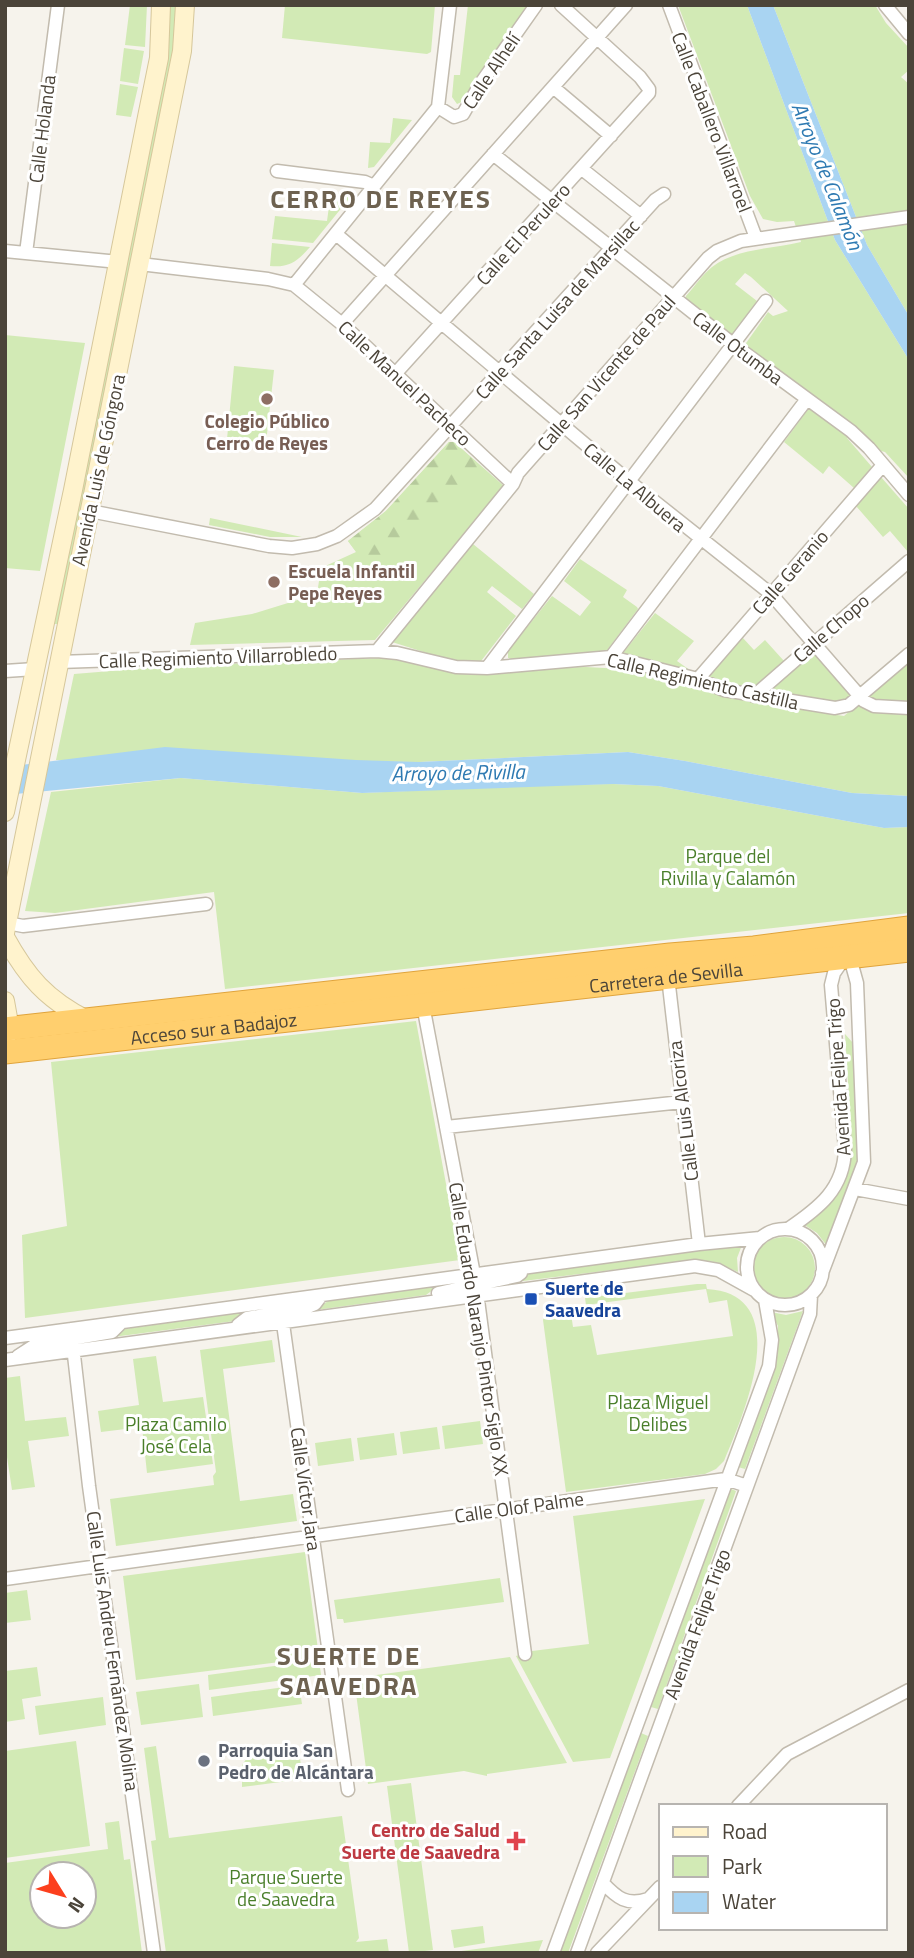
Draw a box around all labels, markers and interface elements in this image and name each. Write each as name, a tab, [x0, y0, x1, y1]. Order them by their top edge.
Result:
street label: Calle Alhelí	[454, 25, 528, 115]
street label: Calle Caballero Villarroel	[665, 27, 760, 216]
street label: Calle Holanda	[20, 73, 63, 185]
water label: Arroyo de Calamón	[784, 97, 872, 255]
street label: Calle El Perulero	[469, 176, 577, 291]
district label: CERRO DE REYES	[270, 179, 492, 218]
street label: Calle Santa Luisa de Marsillac	[468, 212, 646, 405]
street label: Calle San Vicente de Paul	[529, 288, 682, 457]
street label: Calle Otumba	[687, 304, 790, 392]
street label: Calle Manuel Pacheco	[332, 313, 479, 452]
street label: Avenida Luis de Góngora	[63, 371, 132, 569]
marker: Colegio Público Cerro de Reyes	[259, 391, 275, 407]
place label: Colegio Público Cerro de Reyes	[204, 406, 330, 457]
street label: Calle La Albuera	[577, 435, 694, 539]
street label: Calle Geranio	[744, 523, 835, 621]
place label: Escuela Infantil Pepe Reyes	[288, 556, 415, 607]
marker: Escuela Infantil Pepe Reyes	[266, 574, 282, 590]
street label: Calle Chopo	[786, 586, 875, 669]
street label: Calle Regimiento Villarrobledo	[98, 638, 338, 675]
street label: Calle Regimiento Castilla	[604, 644, 802, 717]
water label: Arroyo de Rivilla	[391, 755, 526, 789]
park label: Parque del Rivilla y Calamón	[661, 841, 795, 892]
street label: Carretera de Sevilla	[588, 954, 744, 1000]
street label: Avenida Felipe Trigo	[818, 997, 857, 1157]
street label: Acceso sur a Badajoz	[129, 1004, 298, 1052]
street label: Calle Luis Alcoriza	[659, 1039, 706, 1183]
street label: Calle Eduardo Naranjo Pintor Siglo XX	[442, 1180, 517, 1478]
place label: Suerte de Saavedra	[545, 1273, 624, 1324]
marker: Suerte de Saavedra	[523, 1291, 539, 1307]
park label: Plaza Miguel Delibes	[607, 1387, 709, 1438]
park label: Plaza Camilo José Cela	[125, 1409, 227, 1460]
street label: Calle Víctor Jara	[283, 1425, 330, 1553]
street label: Calle Olof Palme	[452, 1483, 586, 1530]
street label: Calle Luis Andreu Fernández Molina	[79, 1509, 148, 1793]
street label: Avenida Felipe Trigo	[656, 1545, 737, 1703]
district label: SUERTE DE SAAVEDRA	[277, 1636, 421, 1705]
place label: Parroquia San Pedro de Alcántara	[218, 1735, 374, 1786]
marker: Parroquia San Pedro de Alcántara	[196, 1753, 212, 1769]
legend	[659, 1804, 886, 1930]
place label: Centro de Salud Suerte de Saavedra	[341, 1815, 500, 1866]
text: Road	[722, 1815, 767, 1847]
marker: Centro de Salud Suerte de Saavedra	[506, 1831, 526, 1851]
text: Park	[722, 1850, 762, 1882]
north arrow	[28, 1860, 98, 1930]
park label: Parque Suerte de Saavedra	[229, 1862, 343, 1913]
text: Water	[722, 1885, 776, 1917]
text: N	[61, 1892, 93, 1920]

